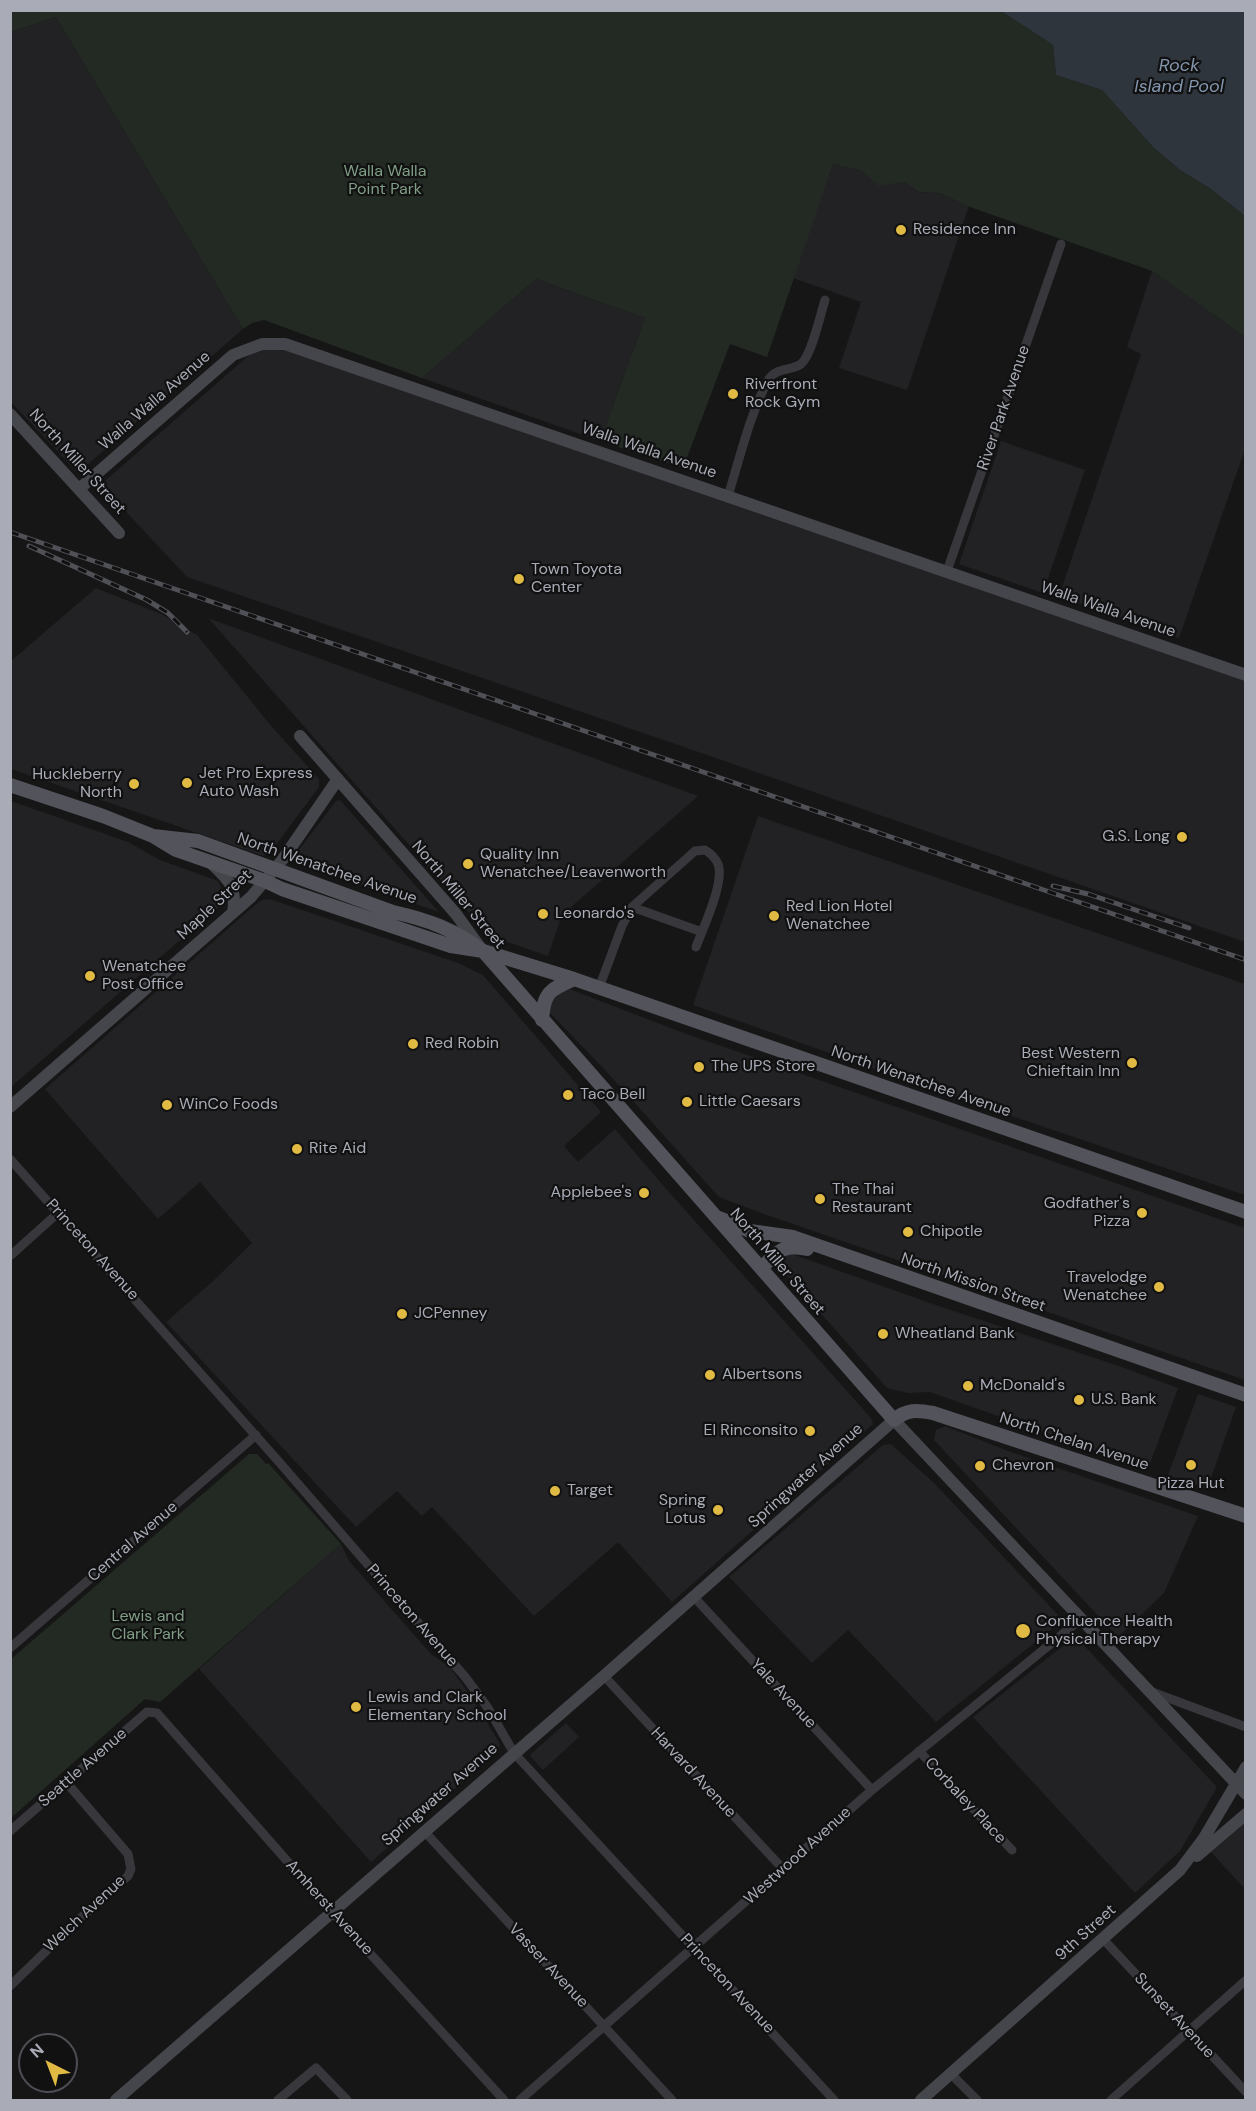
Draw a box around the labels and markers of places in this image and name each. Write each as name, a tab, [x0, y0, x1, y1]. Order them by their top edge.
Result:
place label: Residence Inn	[913, 220, 1016, 240]
marker: Residence Inn	[894, 223, 908, 237]
place label: Riverfront Rock Gym	[745, 375, 820, 413]
marker: Riverfront Rock Gym	[726, 387, 740, 401]
place label: Town Toyota Center	[531, 560, 622, 598]
marker: Town Toyota Center	[512, 572, 526, 586]
place label: Jet Pro Express Auto Wash	[199, 764, 313, 802]
place label: Huckleberry North	[32, 765, 122, 803]
marker: Jet Pro Express Auto Wash	[180, 776, 194, 790]
marker: Huckleberry North	[127, 777, 141, 791]
place label: G.S. Long	[1102, 827, 1170, 847]
marker: G.S. Long	[1175, 830, 1189, 844]
place label: Quality Inn Wenatchee/Leavenworth	[480, 845, 666, 883]
marker: Quality Inn Wenatchee/Leavenworth	[461, 857, 475, 871]
place label: Red Lion Hotel Wenatchee	[786, 897, 892, 935]
place label: Leonardo's	[555, 904, 635, 924]
marker: Leonardo's	[536, 907, 550, 921]
marker: Red Lion Hotel Wenatchee	[767, 909, 781, 923]
place label: Wenatchee Post Office	[102, 957, 186, 995]
marker: Wenatchee Post Office	[83, 969, 97, 983]
place label: Red Robin	[425, 1034, 499, 1054]
marker: Red Robin	[406, 1037, 420, 1051]
place label: Best Western Chieftain Inn	[1021, 1044, 1120, 1082]
marker: Best Western Chieftain Inn	[1125, 1056, 1139, 1070]
place label: The UPS Store	[711, 1057, 815, 1077]
marker: The UPS Store	[692, 1060, 706, 1074]
place label: Taco Bell	[580, 1085, 645, 1105]
marker: Taco Bell	[561, 1088, 575, 1102]
place label: Little Caesars	[699, 1092, 801, 1112]
place label: WinCo Foods	[179, 1095, 278, 1115]
marker: Little Caesars	[680, 1095, 694, 1109]
marker: WinCo Foods	[160, 1098, 174, 1112]
place label: Rite Aid	[309, 1139, 366, 1159]
marker: Rite Aid	[290, 1142, 304, 1156]
place label: The Thai Restaurant	[832, 1180, 912, 1218]
place label: Applebee's	[551, 1183, 632, 1203]
marker: Applebee's	[637, 1186, 651, 1200]
marker: The Thai Restaurant	[813, 1192, 827, 1206]
place label: Godfather's Pizza	[1044, 1194, 1130, 1232]
marker: Godfather's Pizza	[1135, 1206, 1149, 1220]
place label: Chipotle	[920, 1222, 983, 1242]
marker: Chipotle	[901, 1225, 915, 1239]
place label: Travelodge Wenatchee	[1063, 1268, 1147, 1306]
marker: Travelodge Wenatchee	[1152, 1280, 1166, 1294]
place label: JCPenney	[414, 1304, 487, 1324]
marker: JCPenney	[395, 1307, 409, 1321]
place label: Wheatland Bank	[895, 1324, 1015, 1344]
marker: Wheatland Bank	[876, 1327, 890, 1341]
place label: Albertsons	[722, 1365, 802, 1385]
marker: Albertsons	[703, 1368, 717, 1382]
place label: McDonald's	[980, 1376, 1065, 1396]
marker: McDonald's	[961, 1379, 975, 1393]
place label: U.S. Bank	[1091, 1390, 1157, 1410]
marker: U.S. Bank	[1072, 1393, 1086, 1407]
place label: El Rinconsito	[703, 1421, 798, 1441]
marker: El Rinconsito	[803, 1424, 817, 1438]
place label: Chevron	[992, 1456, 1054, 1476]
marker: Pizza Hut	[1184, 1458, 1198, 1472]
marker: Chevron	[973, 1459, 987, 1473]
place label: Pizza Hut	[1157, 1474, 1225, 1494]
place label: Target	[567, 1481, 613, 1501]
marker: Target	[548, 1484, 562, 1498]
place label: Spring Lotus	[659, 1491, 706, 1529]
marker: Spring Lotus	[711, 1503, 725, 1517]
place label: Confluence Health Physical Therapy	[1036, 1612, 1173, 1650]
marker: Confluence Health Physical Therapy	[1014, 1622, 1032, 1640]
place label: Lewis and Clark Elementary School	[368, 1688, 506, 1726]
marker: Lewis and Clark Elementary School	[349, 1700, 363, 1714]

